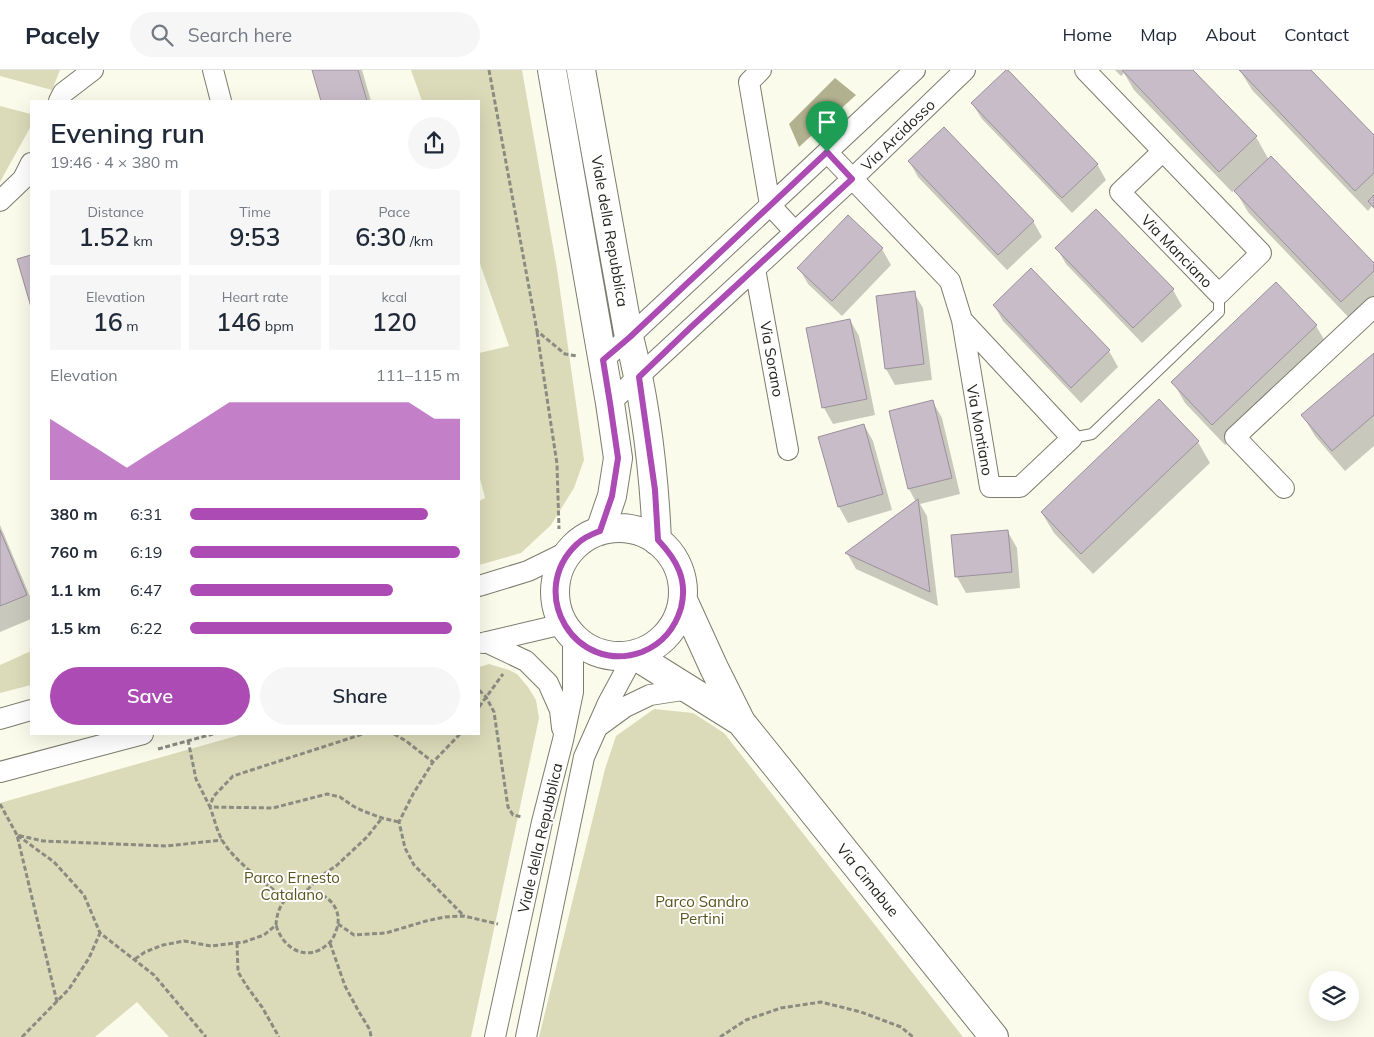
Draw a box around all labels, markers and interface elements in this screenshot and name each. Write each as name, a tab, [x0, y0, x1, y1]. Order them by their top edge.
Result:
search box	[130, 12, 480, 57]
text: Pacely	[25, 20, 100, 50]
icon: search	[148, 21, 176, 49]
text: Search here	[188, 23, 292, 47]
text: Home	[1062, 23, 1112, 46]
text: Map	[1140, 23, 1177, 46]
text: About	[1205, 23, 1256, 46]
text: Contact	[1284, 23, 1349, 46]
street label: Via Arcidosso	[857, 95, 939, 175]
pin	[806, 101, 848, 152]
icon: arrive	[813, 108, 841, 136]
text: Evening run	[50, 115, 205, 150]
button: share	[408, 117, 460, 169]
text: 19:46 · 4 × 380 m	[50, 152, 179, 172]
street label: Viale della Repubblica	[587, 154, 633, 308]
text: Distance	[87, 203, 144, 221]
text: Time	[239, 203, 271, 221]
text: Pace	[379, 203, 410, 221]
street label: Via Manciano	[1137, 210, 1217, 292]
text: 1.52	[79, 221, 130, 252]
text: 9:53	[230, 221, 280, 252]
text: 6:30	[355, 221, 406, 252]
text: km	[130, 232, 153, 250]
text: /km	[406, 232, 433, 250]
text: Elevation	[86, 288, 145, 306]
text: Heart rate	[222, 288, 288, 306]
text: kcal	[382, 288, 407, 306]
text: 16	[93, 306, 123, 337]
text: 146	[216, 306, 261, 337]
text: 120	[372, 306, 417, 337]
text: m	[123, 317, 139, 335]
text: bpm	[261, 317, 294, 335]
street label: Via Sorano	[756, 320, 788, 398]
text: Elevation	[50, 365, 118, 385]
text: 111–115 m	[376, 365, 460, 385]
street label: Via Montiano	[963, 383, 997, 477]
text: 380 m	[50, 504, 98, 524]
text: 6:31	[130, 504, 162, 524]
text: 760 m	[50, 542, 98, 562]
text: 6:19	[130, 542, 162, 562]
text: 1.1 km	[50, 580, 101, 600]
text: 6:47	[130, 580, 162, 600]
text: 1.5 km	[50, 618, 101, 638]
text: 6:22	[130, 618, 162, 638]
button: Save	[50, 667, 250, 725]
button: Share	[260, 667, 460, 725]
street label: Viale della Repubblica	[513, 761, 567, 915]
street label: Via Cimabue	[833, 840, 903, 920]
park label: Parco Ernesto Catalano	[244, 868, 340, 904]
park label: Parco Sandro Pertini	[655, 892, 749, 928]
map controls	[1309, 971, 1359, 1021]
button: layers	[1309, 971, 1359, 1021]

